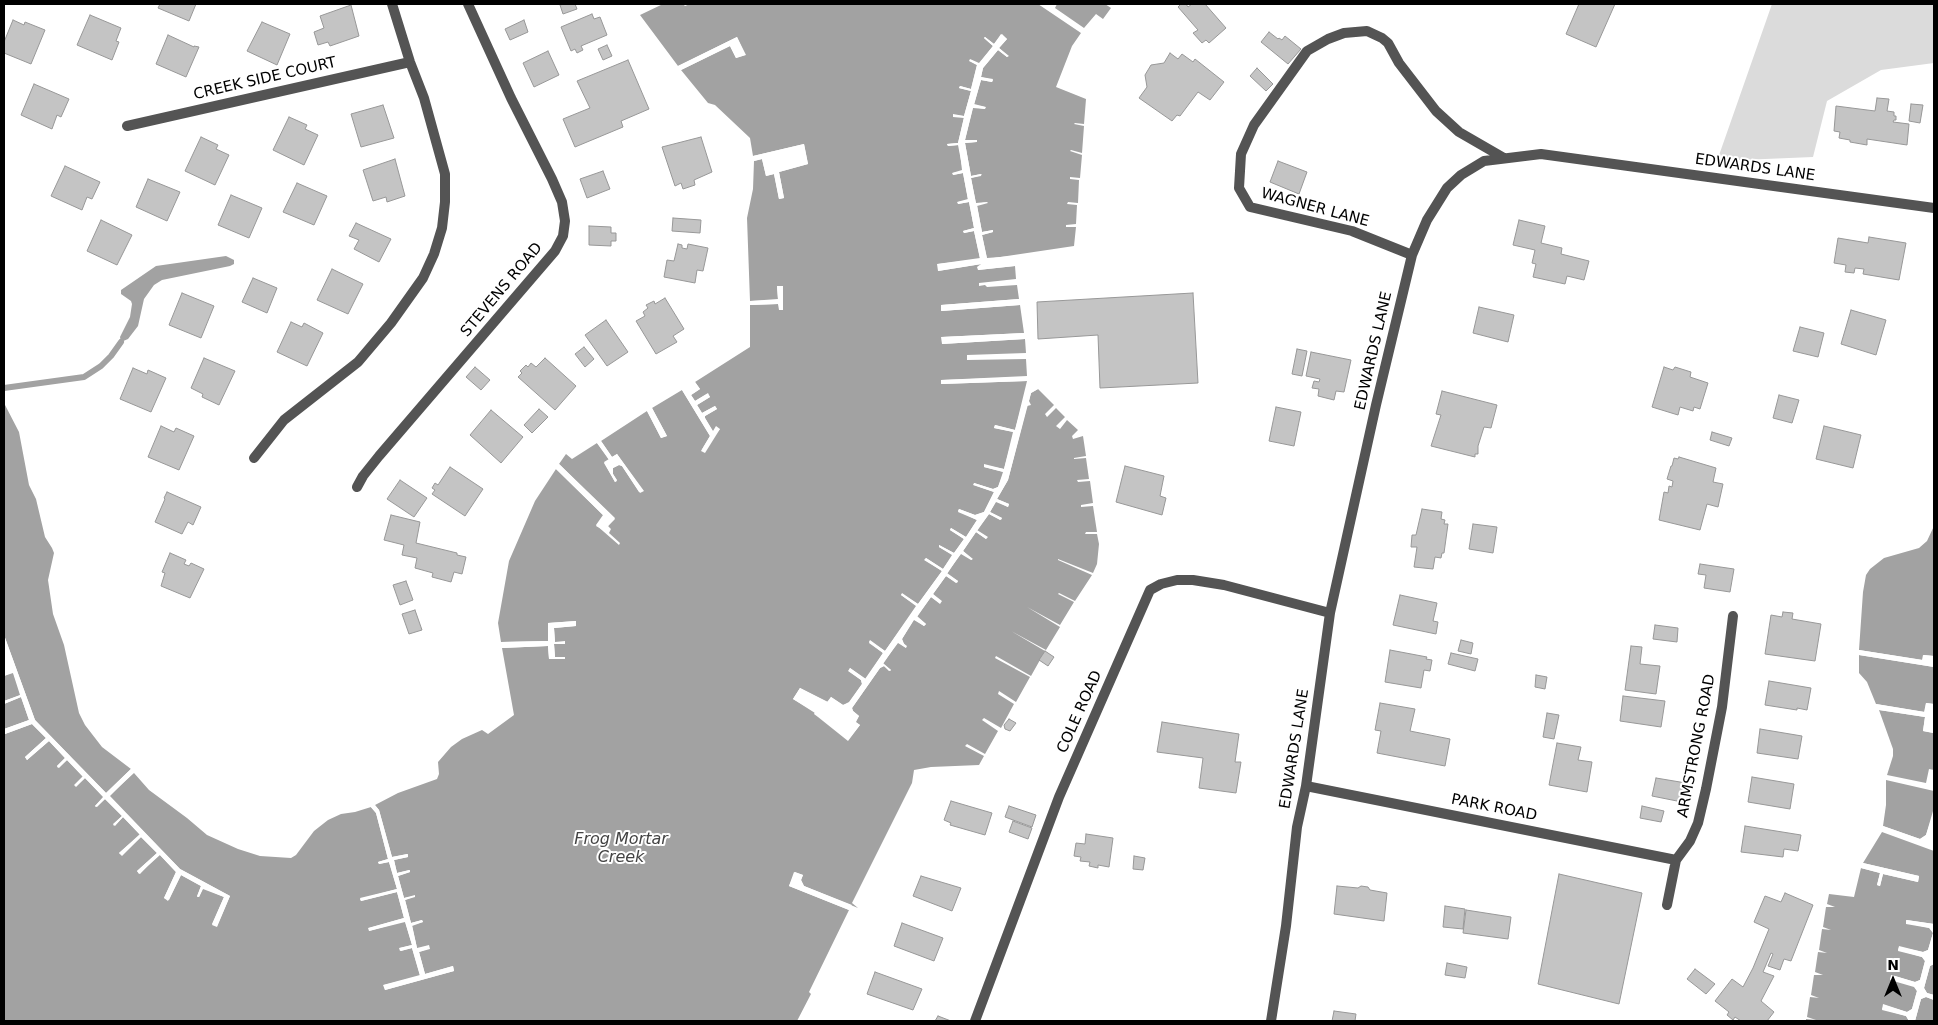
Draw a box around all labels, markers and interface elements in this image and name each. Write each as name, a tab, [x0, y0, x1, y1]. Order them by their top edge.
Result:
street label: CREEK SIDE COURT	[192, 54, 338, 104]
street label: EDWARDS LANE	[1694, 151, 1816, 185]
street label: WAGNER LANE	[1259, 185, 1371, 231]
street label: STEVENS ROAD	[457, 239, 547, 341]
street label: EDWARDS LANE	[1352, 290, 1396, 412]
street label: COLE ROAD	[1054, 668, 1106, 756]
street label: ARMSTRONG ROAD	[1674, 673, 1720, 819]
street label: EDWARDS LANE	[1277, 688, 1313, 810]
street label: PARK ROAD	[1450, 791, 1538, 825]
water label: Frog Mortar Creek	[574, 830, 668, 868]
north arrow	[1868, 955, 1918, 1005]
text: N	[1887, 957, 1899, 973]

